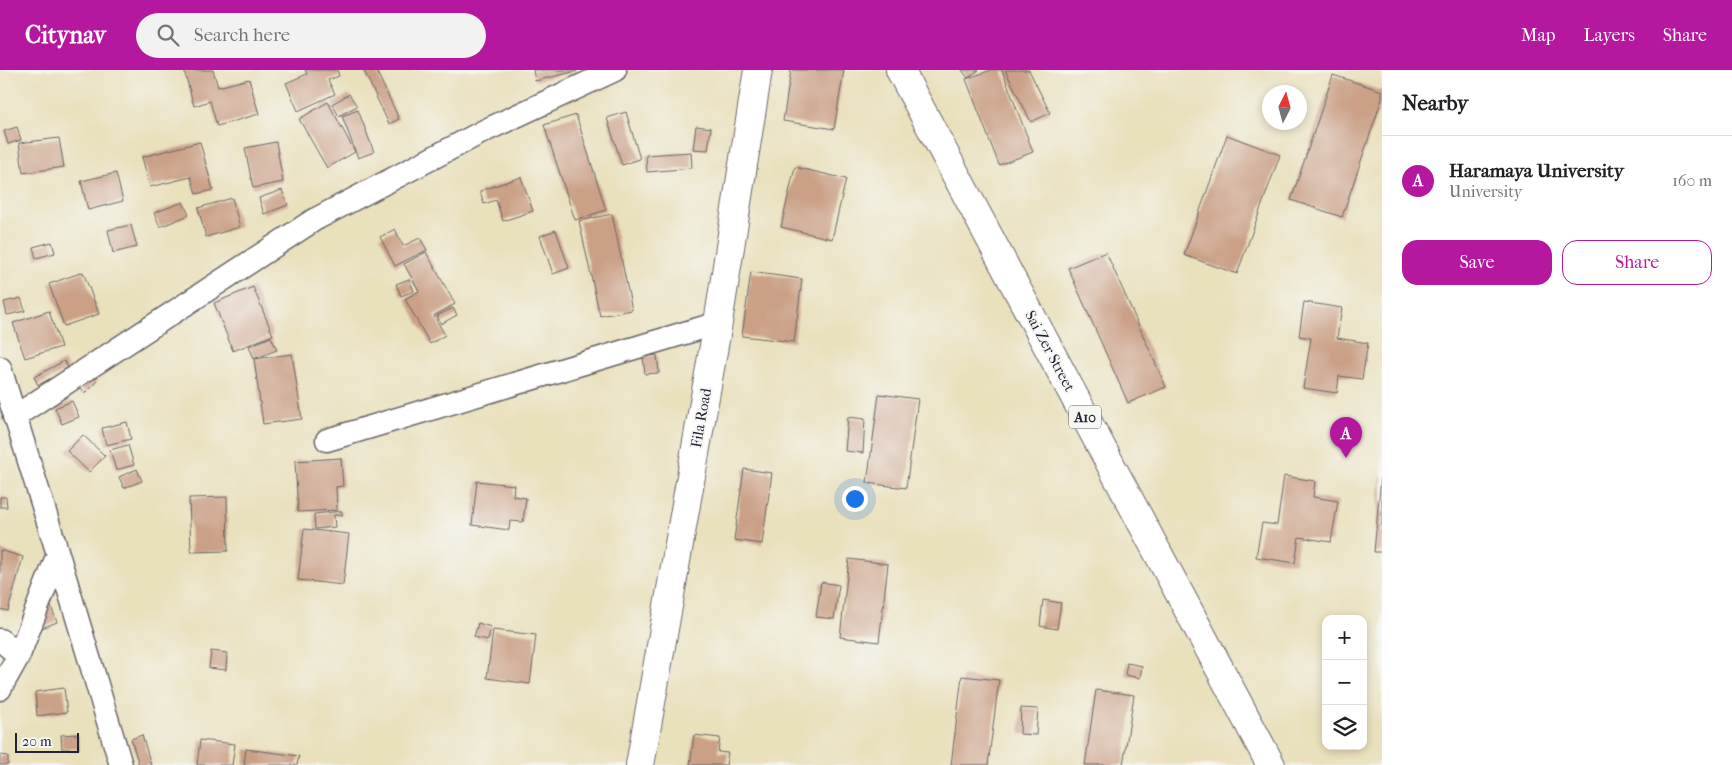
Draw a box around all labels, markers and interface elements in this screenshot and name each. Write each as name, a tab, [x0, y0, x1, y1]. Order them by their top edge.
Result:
search box	[136, 13, 486, 58]
text: Citynav	[25, 21, 106, 49]
icon: search	[154, 21, 182, 49]
text: Search here	[194, 24, 290, 46]
text: Map	[1521, 25, 1555, 46]
text: Layers	[1583, 25, 1635, 46]
text: Share	[1663, 25, 1707, 46]
north arrow	[1262, 85, 1307, 130]
text: Nearby	[1402, 91, 1468, 115]
text: Haramaya University	[1449, 160, 1624, 182]
text: A	[1413, 171, 1423, 190]
text: 160 m	[1672, 171, 1712, 190]
text: University	[1449, 182, 1522, 201]
button: Save	[1402, 240, 1552, 285]
button: Share	[1562, 240, 1712, 285]
street label: Sai Zer Street	[1021, 307, 1079, 395]
street label: Fila Road	[687, 386, 715, 449]
road number: A10	[1069, 406, 1101, 428]
pin: A	[1330, 417, 1362, 458]
your location	[842, 486, 868, 512]
map controls	[1322, 615, 1367, 750]
button: +	[1322, 615, 1367, 660]
button: −	[1322, 660, 1367, 705]
button: layers	[1322, 705, 1367, 750]
scale bar	[15, 730, 79, 753]
text: 20 m	[22, 733, 52, 750]

